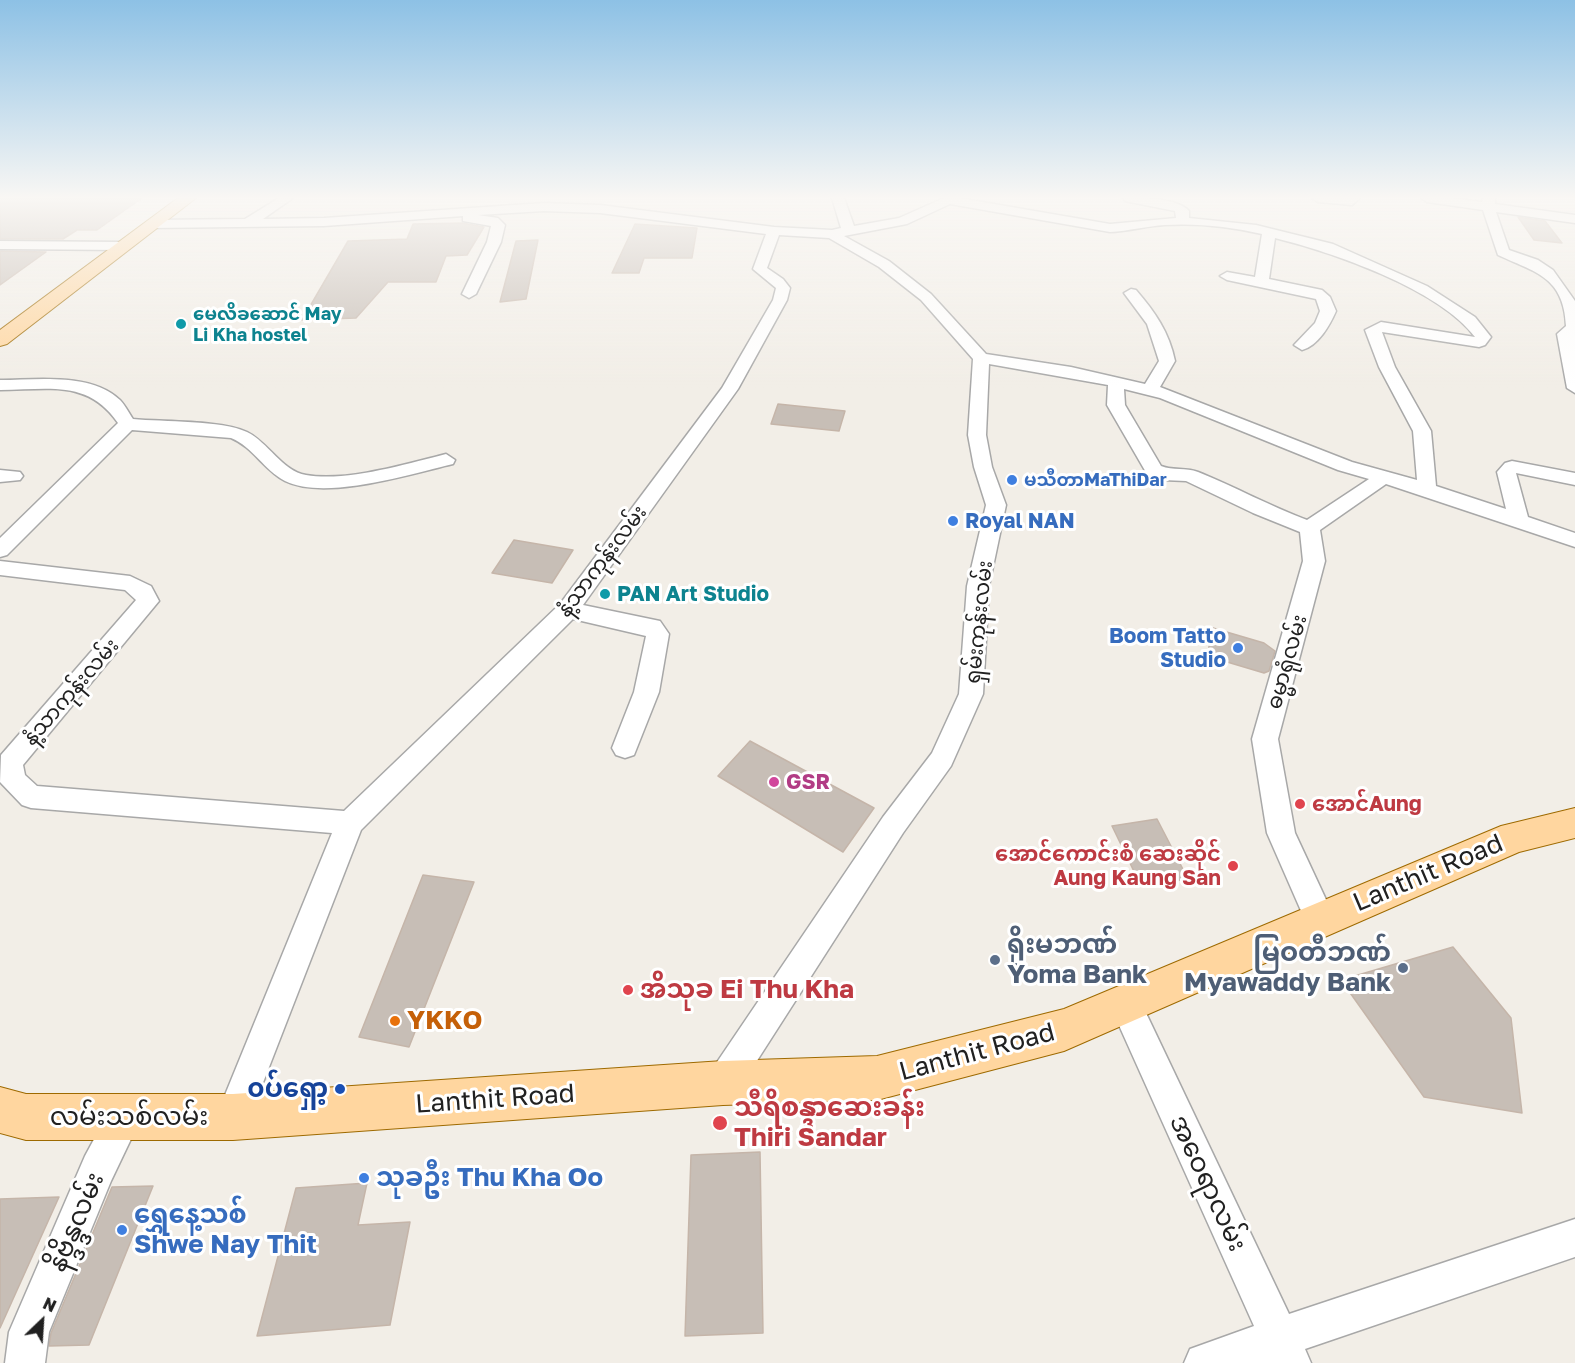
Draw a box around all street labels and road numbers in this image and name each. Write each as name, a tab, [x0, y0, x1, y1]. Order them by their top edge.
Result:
street label: နံ့သာကုန်းလမ်း	[552, 500, 652, 622]
street label: ရှမ်းကုန်းလမ်း	[960, 559, 998, 685]
street label: ဓမ္မာရုံလမ်း	[1261, 612, 1313, 712]
street label: နံ့သာကုန်းလမ်း	[18, 633, 124, 751]
street label: Lanthit Road	[1349, 827, 1507, 919]
street label: Lanthit Road	[896, 1016, 1058, 1088]
street label: Lanthit Road	[414, 1078, 576, 1120]
street label: လမ်းသစ်လမ်း	[50, 1101, 208, 1133]
street label: အဝေရာလမ်း	[1163, 1110, 1253, 1256]
street label: နိဗ္ဒိန္ဒလမ်း	[41, 1168, 111, 1276]

